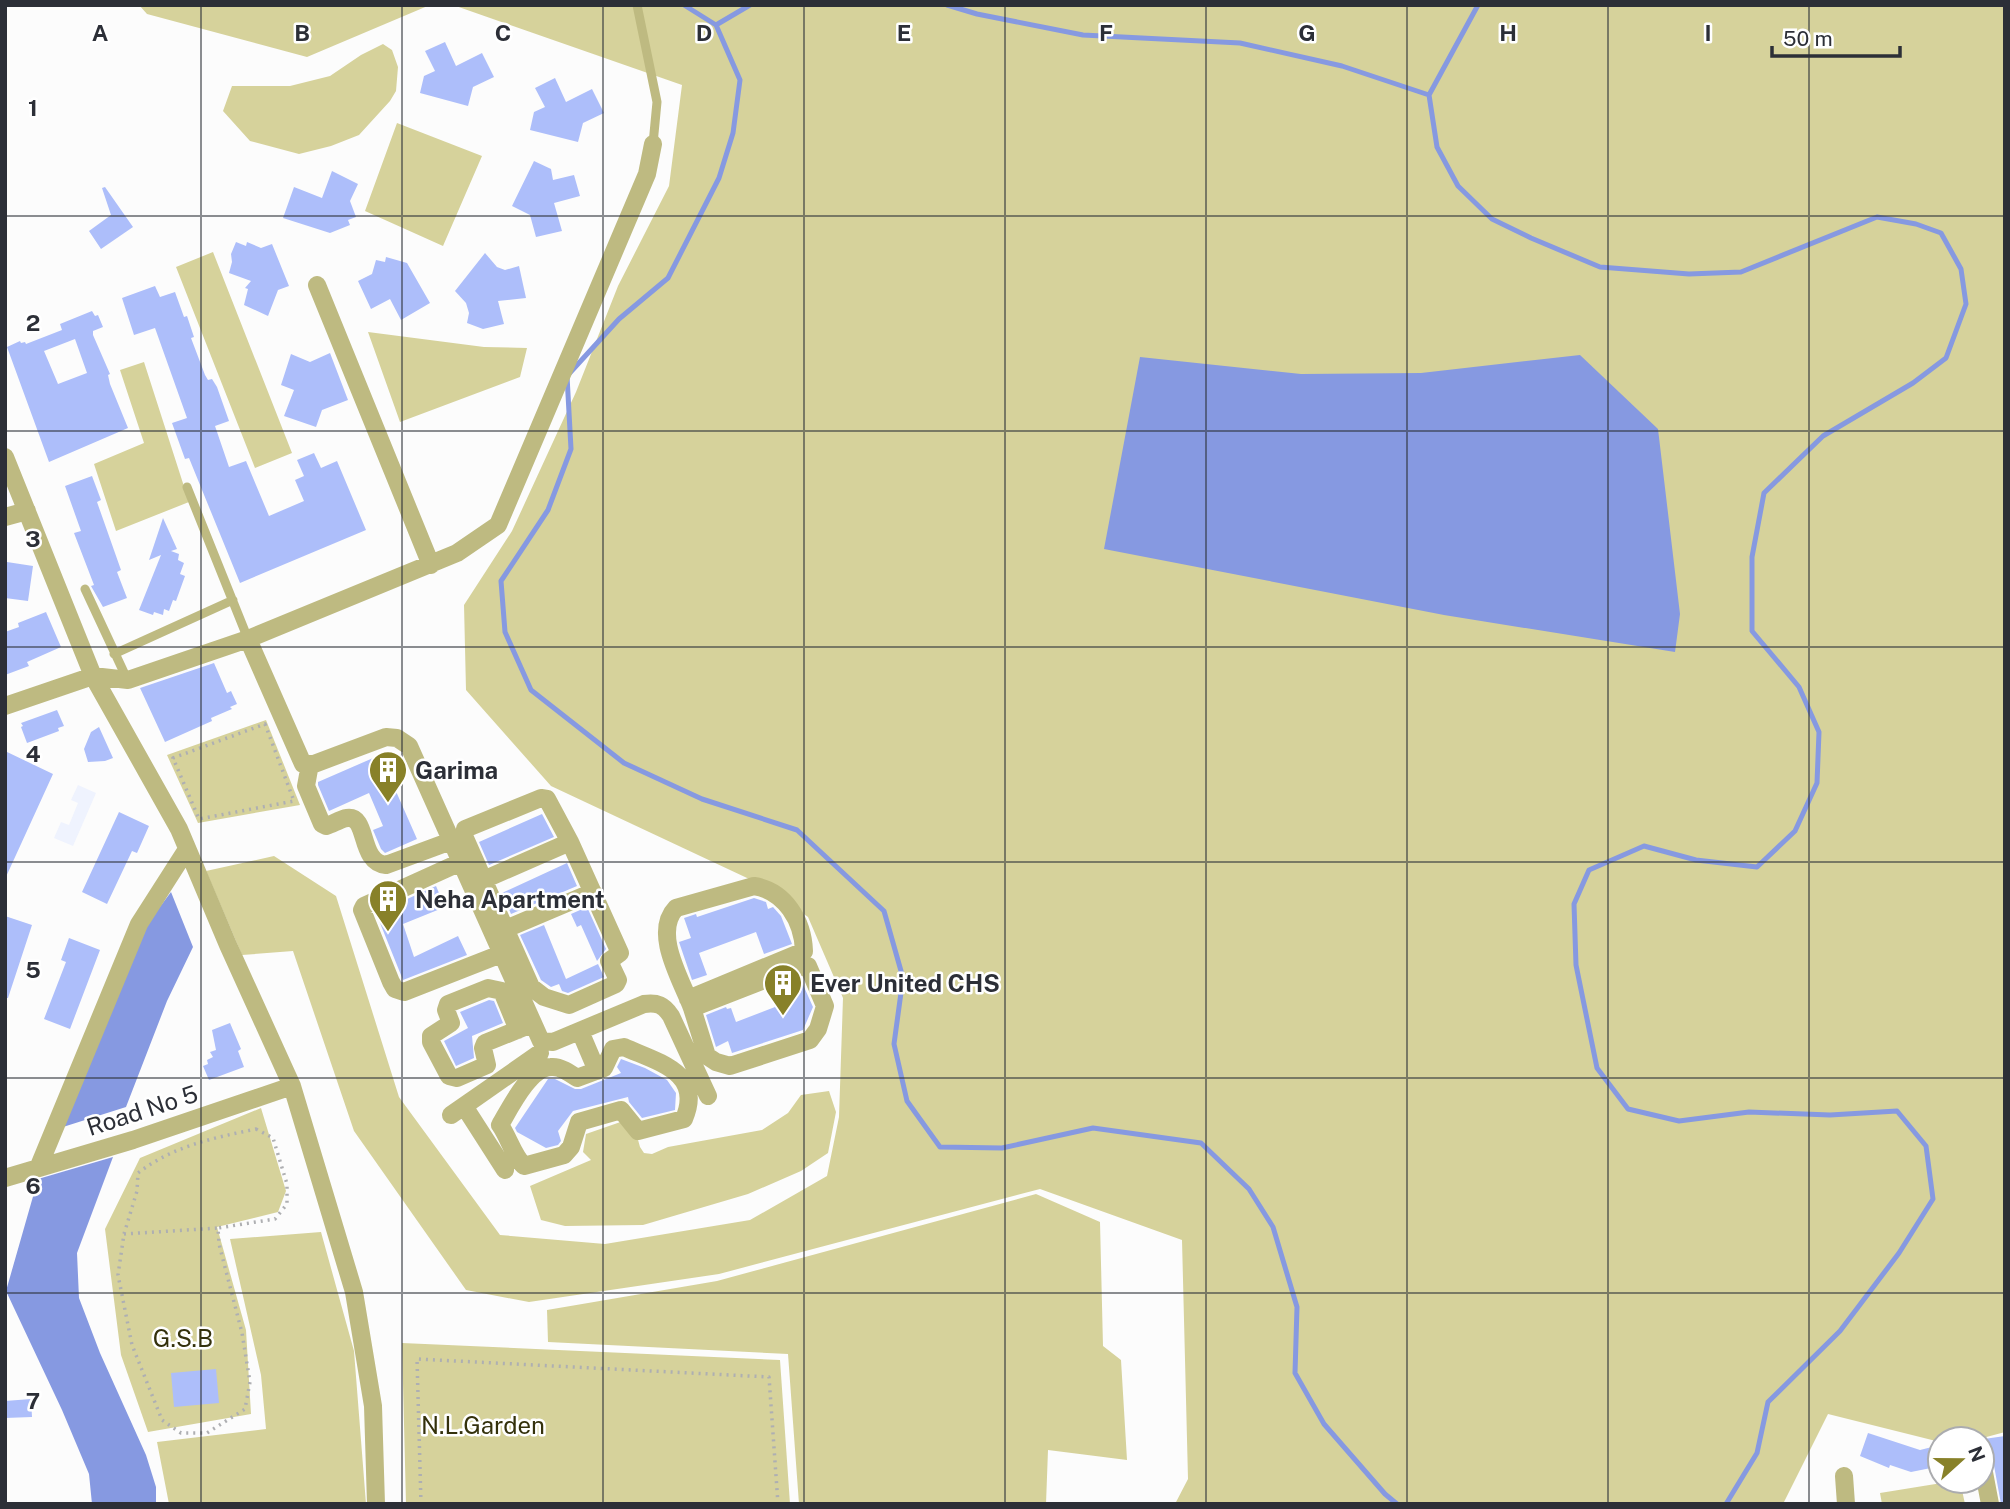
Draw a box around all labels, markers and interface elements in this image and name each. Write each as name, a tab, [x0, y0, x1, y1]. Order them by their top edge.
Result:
scale bar	[1772, 14, 1900, 58]
text: A	[92, 19, 109, 46]
text: B	[294, 19, 310, 46]
text: C	[495, 19, 511, 46]
text: D	[696, 19, 712, 46]
text: E	[897, 19, 911, 46]
text: F	[1099, 19, 1113, 46]
text: G	[1298, 19, 1316, 46]
text: H	[1499, 19, 1517, 46]
text: I	[1704, 19, 1712, 46]
text: 50 m	[1783, 26, 1833, 51]
text: 1	[28, 94, 38, 121]
text: 2	[26, 309, 40, 336]
text: 3	[25, 525, 41, 552]
text: 4	[25, 740, 41, 767]
building icon: Garima	[367, 749, 409, 804]
place label: Garima	[415, 756, 498, 784]
building icon: Neha Apartment	[367, 878, 409, 933]
place label: Neha Apartment	[415, 885, 605, 913]
text: 5	[25, 956, 41, 983]
building icon: Ever United CHS	[762, 962, 804, 1017]
place label: Ever United CHS	[810, 969, 1000, 997]
street label: Road No 5	[83, 1079, 201, 1141]
text: 6	[25, 1172, 41, 1199]
park label: G.S.B	[153, 1324, 213, 1352]
text: 7	[26, 1387, 40, 1414]
park label: N.L.Garden	[421, 1411, 545, 1439]
north arrow	[1926, 1425, 1996, 1495]
text: N	[1964, 1443, 1990, 1465]

